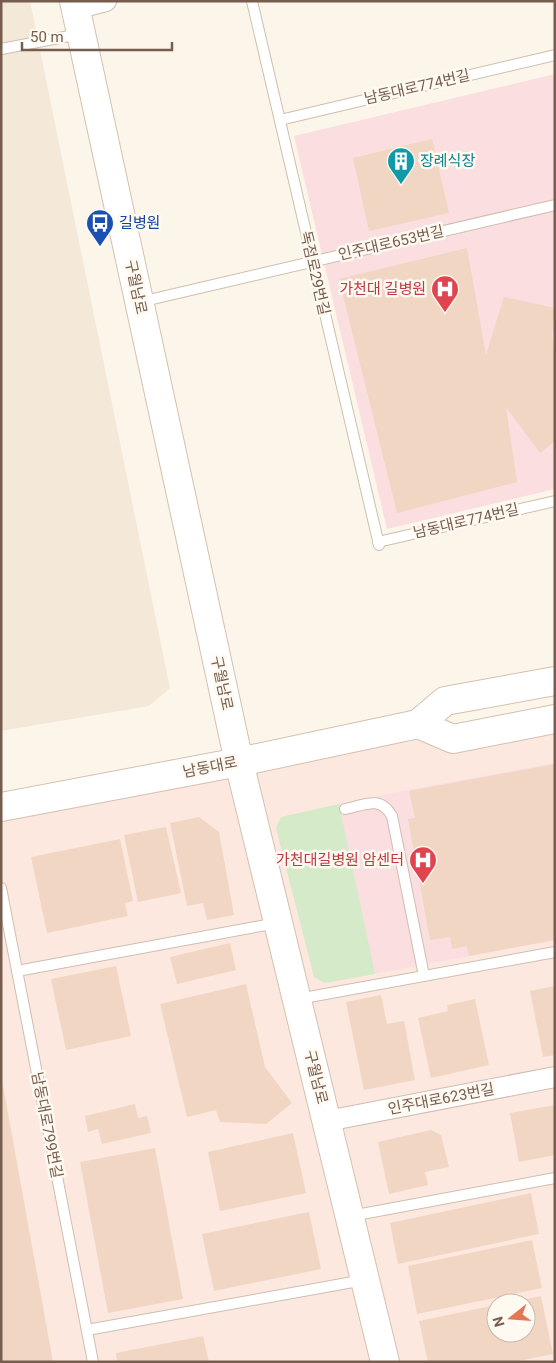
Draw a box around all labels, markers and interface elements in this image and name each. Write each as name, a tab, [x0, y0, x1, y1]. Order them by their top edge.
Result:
scale bar	[22, 20, 172, 52]
text: 50 m	[30, 28, 64, 46]
street label: 남동대로774번길	[362, 66, 472, 108]
building icon: 장례식장	[386, 146, 416, 185]
place label: 장례식장	[420, 152, 475, 170]
bus stop icon: 길병원	[85, 208, 115, 247]
place label: 길병원	[119, 214, 160, 232]
street label: 인주대로653번길	[336, 222, 446, 264]
street label: 독점로29번길	[297, 229, 333, 317]
street label: 구월남로	[121, 258, 151, 316]
hospital icon: 가천대 길병원	[430, 274, 460, 313]
place label: 가천대 길병원	[339, 280, 426, 298]
street label: 남동대로774번길	[411, 500, 521, 542]
street label: 구월남로	[207, 654, 237, 712]
street label: 남동대로	[181, 753, 239, 781]
hospital icon: 가천대길병원 암센터	[408, 845, 438, 884]
place label: 가천대길병원 암센터	[276, 851, 404, 869]
street label: 구월남로	[301, 1048, 331, 1106]
street label: 남동대로799번길	[28, 1070, 66, 1180]
street label: 인주대로623번길	[386, 1080, 496, 1118]
north arrow	[486, 1293, 536, 1343]
text: N	[489, 1315, 508, 1329]

